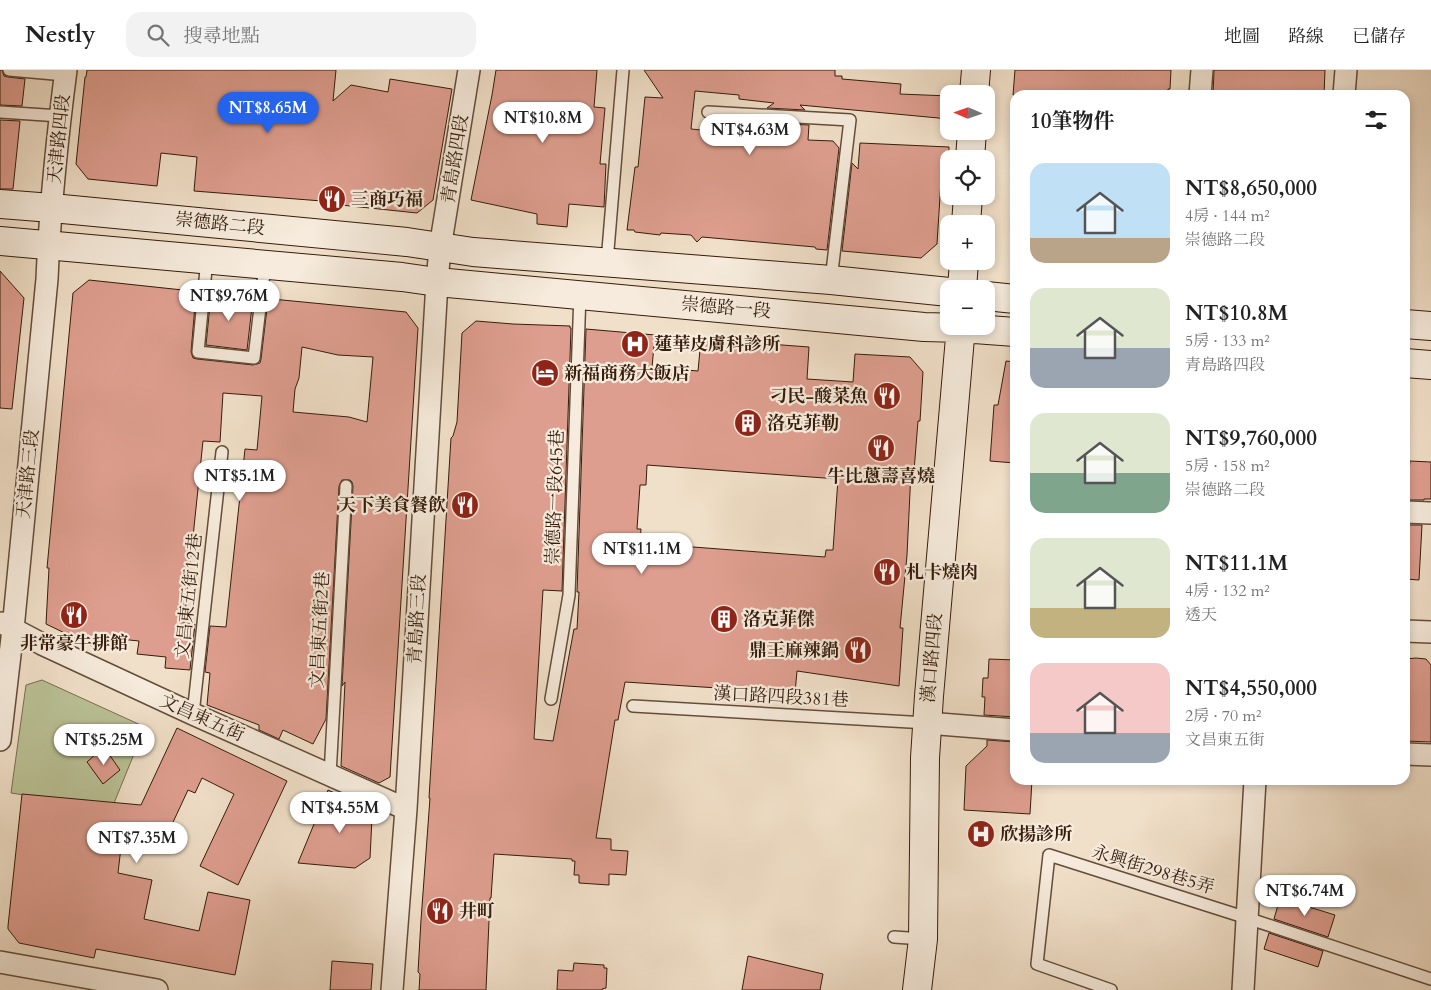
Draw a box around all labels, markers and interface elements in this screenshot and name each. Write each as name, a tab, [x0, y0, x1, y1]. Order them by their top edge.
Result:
search box	[126, 12, 476, 57]
text: Nestly	[25, 18, 96, 51]
icon: search	[144, 21, 172, 49]
text: 搜尋地點	[184, 23, 260, 49]
text: 地圖	[1224, 24, 1260, 49]
text: 路線	[1288, 24, 1324, 49]
text: 已儲存	[1352, 24, 1406, 49]
north arrow	[940, 85, 995, 140]
map controls	[940, 85, 995, 335]
pin: NT$8.65M	[216, 92, 320, 134]
street label: 天津路四段	[42, 93, 76, 185]
text: NT$8.65M	[229, 97, 307, 119]
pin: NT$10.8M	[491, 102, 595, 144]
icon: filters	[1362, 106, 1390, 134]
text: NT$10.8M	[504, 107, 582, 129]
text: 10筆物件	[1030, 107, 1115, 136]
street label: 青島路四段	[436, 113, 474, 205]
pin: NT$4.63M	[698, 114, 802, 156]
text: NT$4.63M	[711, 119, 789, 141]
button: locate	[940, 150, 995, 205]
text: NT$8,650,000	[1185, 174, 1317, 203]
icon: home	[1070, 183, 1130, 243]
restaurant icon: 三商巧福	[317, 184, 347, 214]
place label: 三商巧福	[351, 187, 423, 212]
text: 4房 · 144 m²	[1185, 205, 1270, 227]
street label: 崇德路二段	[174, 207, 266, 241]
button: +	[940, 215, 995, 270]
text: 崇德路二段	[1185, 229, 1265, 251]
pin: NT$9.76M	[177, 280, 281, 322]
button: −	[940, 280, 995, 335]
text: NT$9.76M	[190, 285, 268, 307]
street label: 崇德路一段	[680, 292, 772, 324]
text: NT$10.8M	[1185, 299, 1288, 328]
icon: home	[1070, 308, 1130, 368]
hospital icon: 蓮華皮膚科診所	[620, 329, 650, 359]
text: 5房 · 133 m²	[1185, 330, 1270, 352]
place label: 蓮華皮膚科診所	[654, 332, 781, 357]
text: 青島路四段	[1185, 354, 1265, 376]
hotel icon: 新福商務大飯店	[530, 358, 560, 388]
place label: 新福商務大飯店	[564, 361, 690, 386]
restaurant icon: 刁民-酸菜魚	[872, 381, 902, 411]
place label: 刁民-酸菜魚	[769, 384, 868, 409]
building icon: 洛克菲勒	[733, 408, 763, 438]
place label: 洛克菲勒	[767, 411, 839, 436]
text: NT$9,760,000	[1185, 424, 1317, 453]
street label: 天津路三段	[11, 428, 45, 520]
street label: 崇德路一段645巷	[540, 429, 570, 565]
restaurant icon: 牛比蔥壽喜燒	[866, 433, 896, 463]
icon: home	[1070, 433, 1130, 493]
text: 5房 · 158 m²	[1185, 455, 1270, 477]
pin: NT$5.1M	[194, 460, 286, 502]
place label: 牛比蔥壽喜燒	[827, 464, 935, 489]
text: NT$5.1M	[205, 465, 275, 487]
text: 崇德路二段	[1185, 479, 1265, 501]
restaurant icon: 天下美食餐飲	[450, 490, 480, 520]
place label: 天下美食餐飲	[338, 493, 446, 518]
street label: 文昌東五街12巷	[170, 532, 208, 660]
pin: NT$11.1M	[590, 532, 694, 575]
text: NT$11.1M	[603, 538, 681, 560]
text: NT$11.1M	[1185, 549, 1288, 578]
restaurant icon: 札卡燒肉	[872, 557, 902, 587]
icon: home	[1070, 558, 1130, 618]
place label: 札卡燒肉	[906, 560, 978, 585]
street label: 文昌東五街2巷	[304, 571, 336, 689]
street label: 青島路三段	[402, 573, 432, 665]
text: 4房 · 132 m²	[1185, 580, 1270, 602]
restaurant icon: 非常豪牛排館	[59, 600, 89, 630]
building icon: 洛克菲傑	[709, 604, 739, 634]
text: 透天	[1185, 604, 1217, 626]
place label: 洛克菲傑	[743, 607, 815, 632]
street label: 漢口路四段	[916, 612, 948, 704]
place label: 非常豪牛排館	[20, 631, 128, 656]
restaurant icon: 鼎王麻辣鍋	[843, 635, 873, 665]
place label: 鼎王麻辣鍋	[749, 638, 839, 663]
text: NT$4,550,000	[1185, 674, 1317, 703]
street label: 漢口路四段381巷	[713, 681, 849, 713]
icon: home	[1070, 683, 1130, 743]
street label: 文昌東五街	[156, 688, 248, 748]
text: 2房 · 70 m²	[1185, 705, 1261, 727]
pin: NT$5.25M	[52, 724, 156, 766]
text: NT$5.25M	[65, 729, 143, 751]
text: 文昌東五街	[1185, 729, 1265, 751]
pin: NT$4.55M	[288, 792, 392, 834]
text: NT$4.55M	[301, 797, 379, 819]
hospital icon: 欣揚診所	[966, 819, 996, 849]
pin: NT$7.35M	[85, 822, 189, 864]
place label: 欣揚診所	[1000, 822, 1073, 847]
text: NT$7.35M	[98, 827, 176, 849]
street label: 永興街298巷5弄	[1089, 839, 1217, 901]
pin: NT$6.74M	[1253, 874, 1357, 917]
text: NT$6.74M	[1266, 880, 1344, 902]
restaurant icon: 井町	[425, 896, 455, 926]
place label: 井町	[459, 899, 495, 924]

